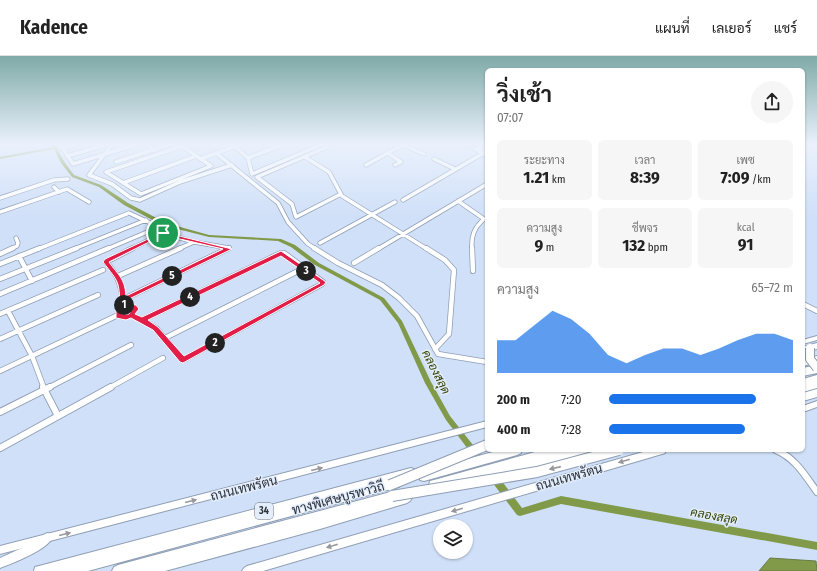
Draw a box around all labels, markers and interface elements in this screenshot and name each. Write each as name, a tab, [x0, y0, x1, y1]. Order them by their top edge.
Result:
text: Kadence	[20, 16, 88, 39]
text: แผนที่	[655, 20, 690, 37]
text: เลเยอร์	[712, 20, 752, 37]
text: แชร์	[774, 20, 797, 37]
text: วิ่งเช้า	[497, 81, 552, 108]
button: share	[751, 81, 793, 123]
text: 07:07	[497, 110, 523, 125]
text: ระยะทาง	[524, 154, 565, 167]
text: เวลา	[635, 154, 655, 167]
text: เพซ	[737, 154, 755, 167]
text: 1.21	[523, 167, 549, 188]
text: 8:39	[630, 167, 660, 188]
text: 7:09	[720, 167, 750, 188]
text: km	[549, 173, 565, 186]
text: /km	[750, 173, 771, 186]
pin	[146, 216, 180, 250]
text: kcal	[737, 221, 755, 234]
icon: arrive	[152, 222, 174, 244]
text: ความสูง	[526, 222, 562, 235]
text: ชีพจร	[632, 222, 658, 235]
text: 91	[738, 234, 754, 255]
text: 9	[534, 235, 543, 256]
text: 132	[622, 235, 645, 256]
text: m	[543, 241, 554, 254]
text: bpm	[645, 241, 668, 254]
pin: 3	[296, 261, 316, 281]
text: 3	[303, 264, 309, 277]
pin: 5	[162, 266, 182, 286]
text: 5	[169, 269, 175, 282]
text: 65–72 m	[751, 280, 793, 295]
text: ความสูง	[497, 282, 539, 297]
pin: 4	[180, 287, 200, 307]
text: 4	[187, 290, 193, 303]
pin: 1	[114, 295, 134, 315]
text: 1	[122, 298, 126, 311]
pin: 2	[205, 333, 225, 353]
text: 2	[212, 336, 218, 349]
water label: คลองสลุด	[417, 348, 453, 397]
text: 200 m	[497, 392, 530, 407]
text: 7:20	[561, 392, 582, 407]
text: 400 m	[497, 422, 531, 437]
text: 7:28	[561, 422, 581, 437]
one-way arrow	[618, 458, 630, 464]
street label: ถนนเทพรัตน	[534, 460, 604, 494]
one-way arrow	[549, 465, 561, 471]
one-way arrow	[311, 466, 323, 472]
street label: ถนนเทพรัตน	[209, 472, 279, 504]
street label: ทางพิเศษบูรพาวิถี	[290, 476, 386, 520]
one-way arrow	[185, 498, 197, 504]
road number: 34	[255, 503, 273, 519]
water label: คลองสลุด	[689, 505, 739, 529]
one-way arrow	[450, 507, 462, 513]
map controls	[433, 519, 473, 559]
button: layers	[433, 519, 473, 559]
one-way arrow	[59, 530, 71, 536]
one-way arrow	[326, 543, 338, 549]

